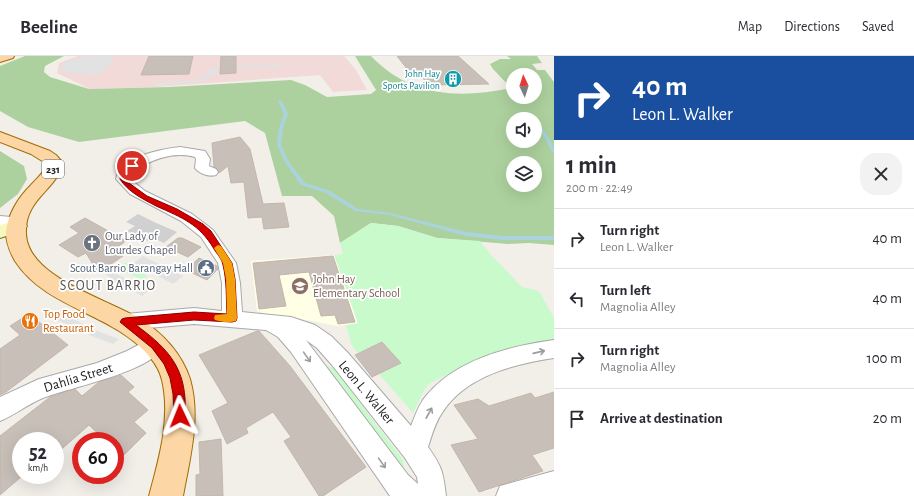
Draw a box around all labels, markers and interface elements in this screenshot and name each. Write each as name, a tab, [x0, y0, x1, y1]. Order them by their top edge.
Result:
text: Beeline	[20, 18, 78, 37]
text: Map	[738, 20, 762, 34]
text: Directions	[784, 20, 840, 34]
text: Saved	[862, 20, 894, 34]
north arrow	[506, 68, 542, 104]
map controls	[506, 68, 542, 192]
place label: John Hay Sports Pavilion	[383, 69, 441, 91]
building icon: John Hay Sports Pavilion	[443, 69, 463, 89]
icon: right	[566, 72, 618, 124]
text: 40 m	[632, 73, 688, 101]
text: Leon L. Walker	[632, 106, 733, 124]
button: sound	[506, 112, 542, 148]
pin	[115, 149, 149, 183]
button: close	[860, 153, 902, 195]
text: 1 min	[566, 154, 617, 178]
icon: arrive	[121, 155, 143, 177]
button: layers	[506, 156, 542, 192]
road number: 231	[42, 160, 64, 178]
text: 200 m · 22:49	[566, 182, 633, 195]
text: Turn right	[600, 223, 659, 238]
icon: right	[566, 228, 588, 250]
place label: Our Lady of Lourdes Chapel	[105, 230, 176, 256]
text: 40 m	[872, 231, 902, 246]
church icon: Our Lady of Lourdes Chapel	[82, 233, 102, 253]
text: Leon L. Walker	[600, 241, 673, 254]
public building icon: Scout Barrio Barangay Hall	[196, 258, 216, 278]
place label: Scout Barrio Barangay Hall	[70, 262, 193, 275]
place label: John Hay Elementary School	[313, 273, 400, 300]
school or university icon: John Hay Elementary School	[290, 276, 310, 296]
district label: SCOUT BARRIO	[60, 279, 156, 293]
text: Turn left	[600, 283, 651, 298]
icon: left	[566, 288, 588, 310]
text: 40 m	[872, 291, 902, 306]
text: Magnolia Alley	[600, 301, 676, 314]
place label: Top Food Restaurant	[43, 308, 94, 334]
restaurant icon: Top Food Restaurant	[20, 311, 40, 331]
text: Turn right	[600, 343, 659, 358]
one-way arrow	[532, 347, 545, 355]
icon: right	[566, 348, 588, 370]
text: 100 m	[867, 351, 902, 366]
one-way arrow	[303, 352, 311, 363]
street label: Leon L. Walker	[336, 358, 397, 428]
street label: Dahlia Street	[42, 361, 115, 395]
text: Magnolia Alley	[600, 361, 676, 374]
position arrow	[159, 395, 201, 437]
one-way arrow	[426, 407, 434, 419]
icon: arrive	[566, 408, 588, 430]
text: Arrive at destination	[600, 411, 723, 426]
text: 20 m	[873, 411, 902, 426]
speed limit sign: 60	[72, 432, 124, 484]
text: 52	[29, 443, 47, 463]
one-way arrow	[378, 458, 386, 469]
text: km/h	[28, 463, 48, 473]

